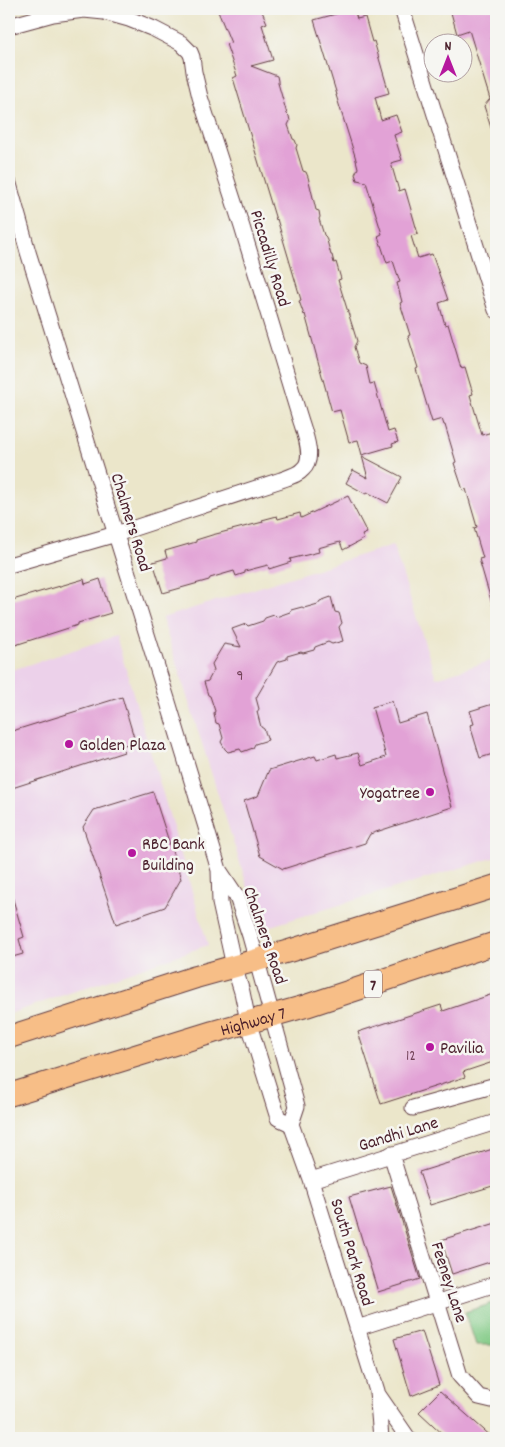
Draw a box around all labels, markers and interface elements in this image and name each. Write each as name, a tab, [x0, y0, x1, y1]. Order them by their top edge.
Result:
north arrow	[422, 32, 472, 82]
text: N	[445, 37, 452, 57]
street label: Piccadilly Road	[242, 207, 295, 310]
street label: Chalmers Road	[103, 470, 157, 575]
house number: 9	[237, 666, 243, 688]
place label: Golden Plaza	[79, 734, 166, 759]
marker: Golden Plaza	[63, 738, 75, 750]
place label: Yogatree	[360, 782, 420, 807]
marker: Yogatree	[424, 786, 436, 798]
place label: RBC Bank Building	[142, 833, 205, 879]
marker: RBC Bank Building	[126, 847, 138, 859]
street label: Chalmers Road	[235, 883, 292, 988]
road number: 7	[364, 971, 382, 998]
street label: Highway 7	[218, 1002, 289, 1044]
place label: Pavilia	[440, 1037, 484, 1062]
marker: Pavilia	[424, 1041, 436, 1053]
house number: 12	[406, 1046, 416, 1068]
street label: Gandhi Lane	[356, 1111, 442, 1159]
street label: South Park Road	[322, 1196, 379, 1310]
street label: Feeney Lane	[423, 1239, 472, 1326]

